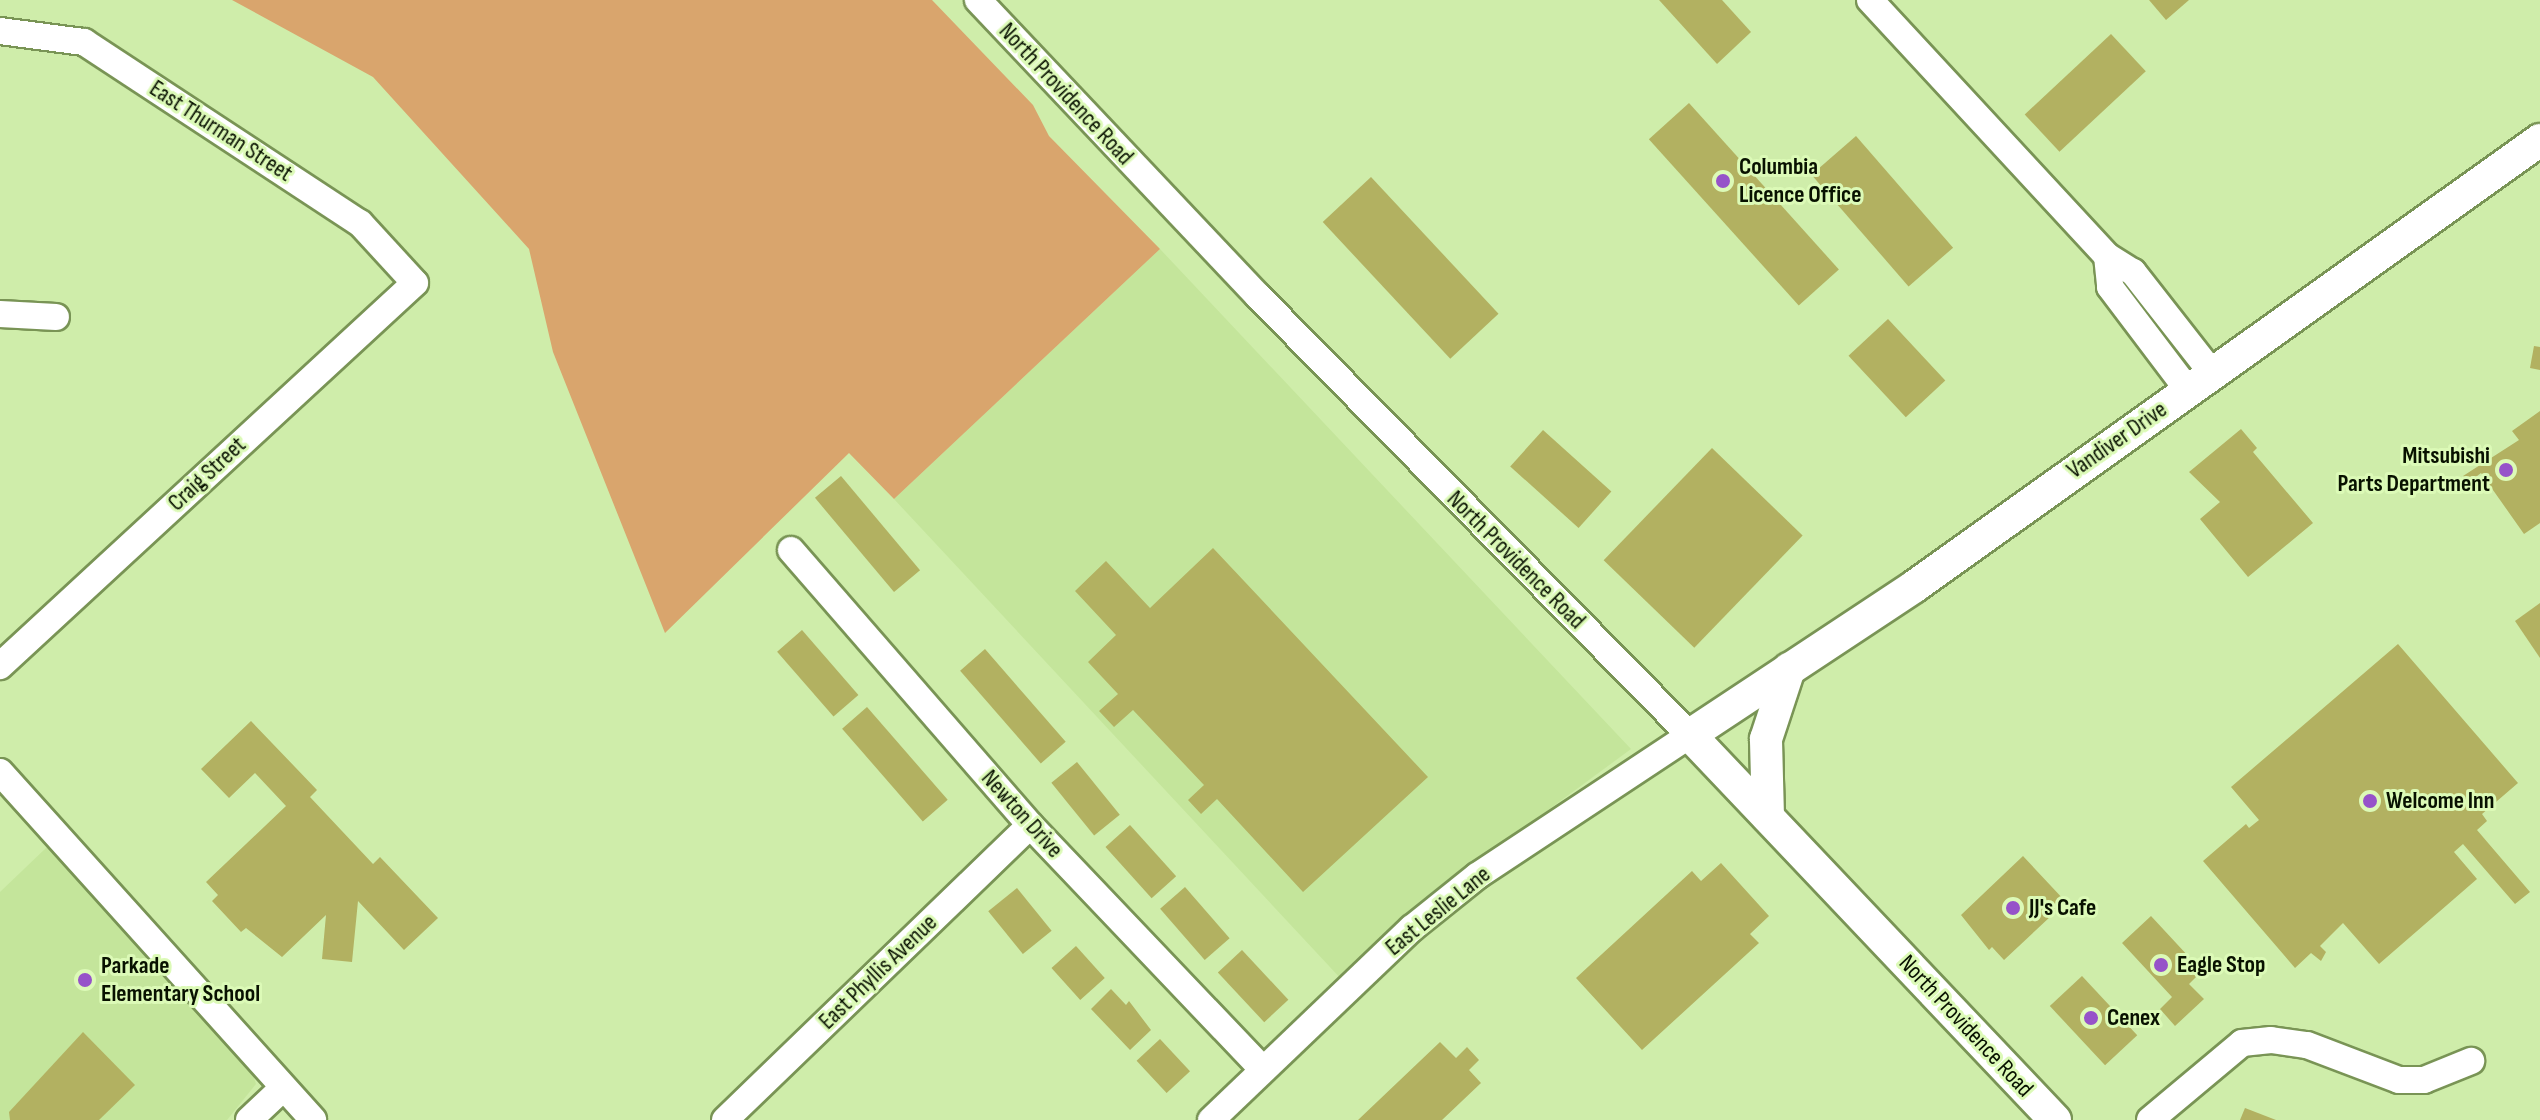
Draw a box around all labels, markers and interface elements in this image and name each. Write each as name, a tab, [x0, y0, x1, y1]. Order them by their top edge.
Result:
street label: North Providence Road	[993, 17, 1139, 171]
street label: East Thurman Street	[144, 74, 298, 188]
place label: Columbia Licence Office	[1739, 153, 1861, 209]
marker: Columbia Licence Office	[1714, 172, 1732, 190]
street label: Vandiver Drive	[2061, 395, 2173, 485]
street label: Craig Street	[162, 431, 252, 517]
place label: Mitsubishi Parts Department	[2337, 442, 2490, 498]
marker: Mitsubishi Parts Department	[2497, 461, 2515, 479]
street label: North Providence Road	[1441, 485, 1591, 635]
street label: Newton Drive	[975, 764, 1069, 864]
place label: Welcome Inn	[2386, 787, 2494, 815]
marker: Welcome Inn	[2361, 792, 2379, 810]
street label: East Leslie Lane	[1380, 860, 1496, 962]
place label: JJ's Cafe	[2029, 894, 2096, 922]
marker: JJ's Cafe	[2004, 899, 2022, 917]
street label: East Phyllis Avenue	[813, 908, 943, 1036]
street label: North Providence Road	[1893, 949, 2039, 1103]
place label: Eagle Stop	[2177, 951, 2265, 979]
place label: Parkade Elementary School	[101, 952, 260, 1008]
marker: Eagle Stop	[2152, 956, 2170, 974]
marker: Parkade Elementary School	[76, 971, 94, 989]
place label: Cenex	[2107, 1004, 2160, 1032]
marker: Cenex	[2082, 1009, 2100, 1027]

